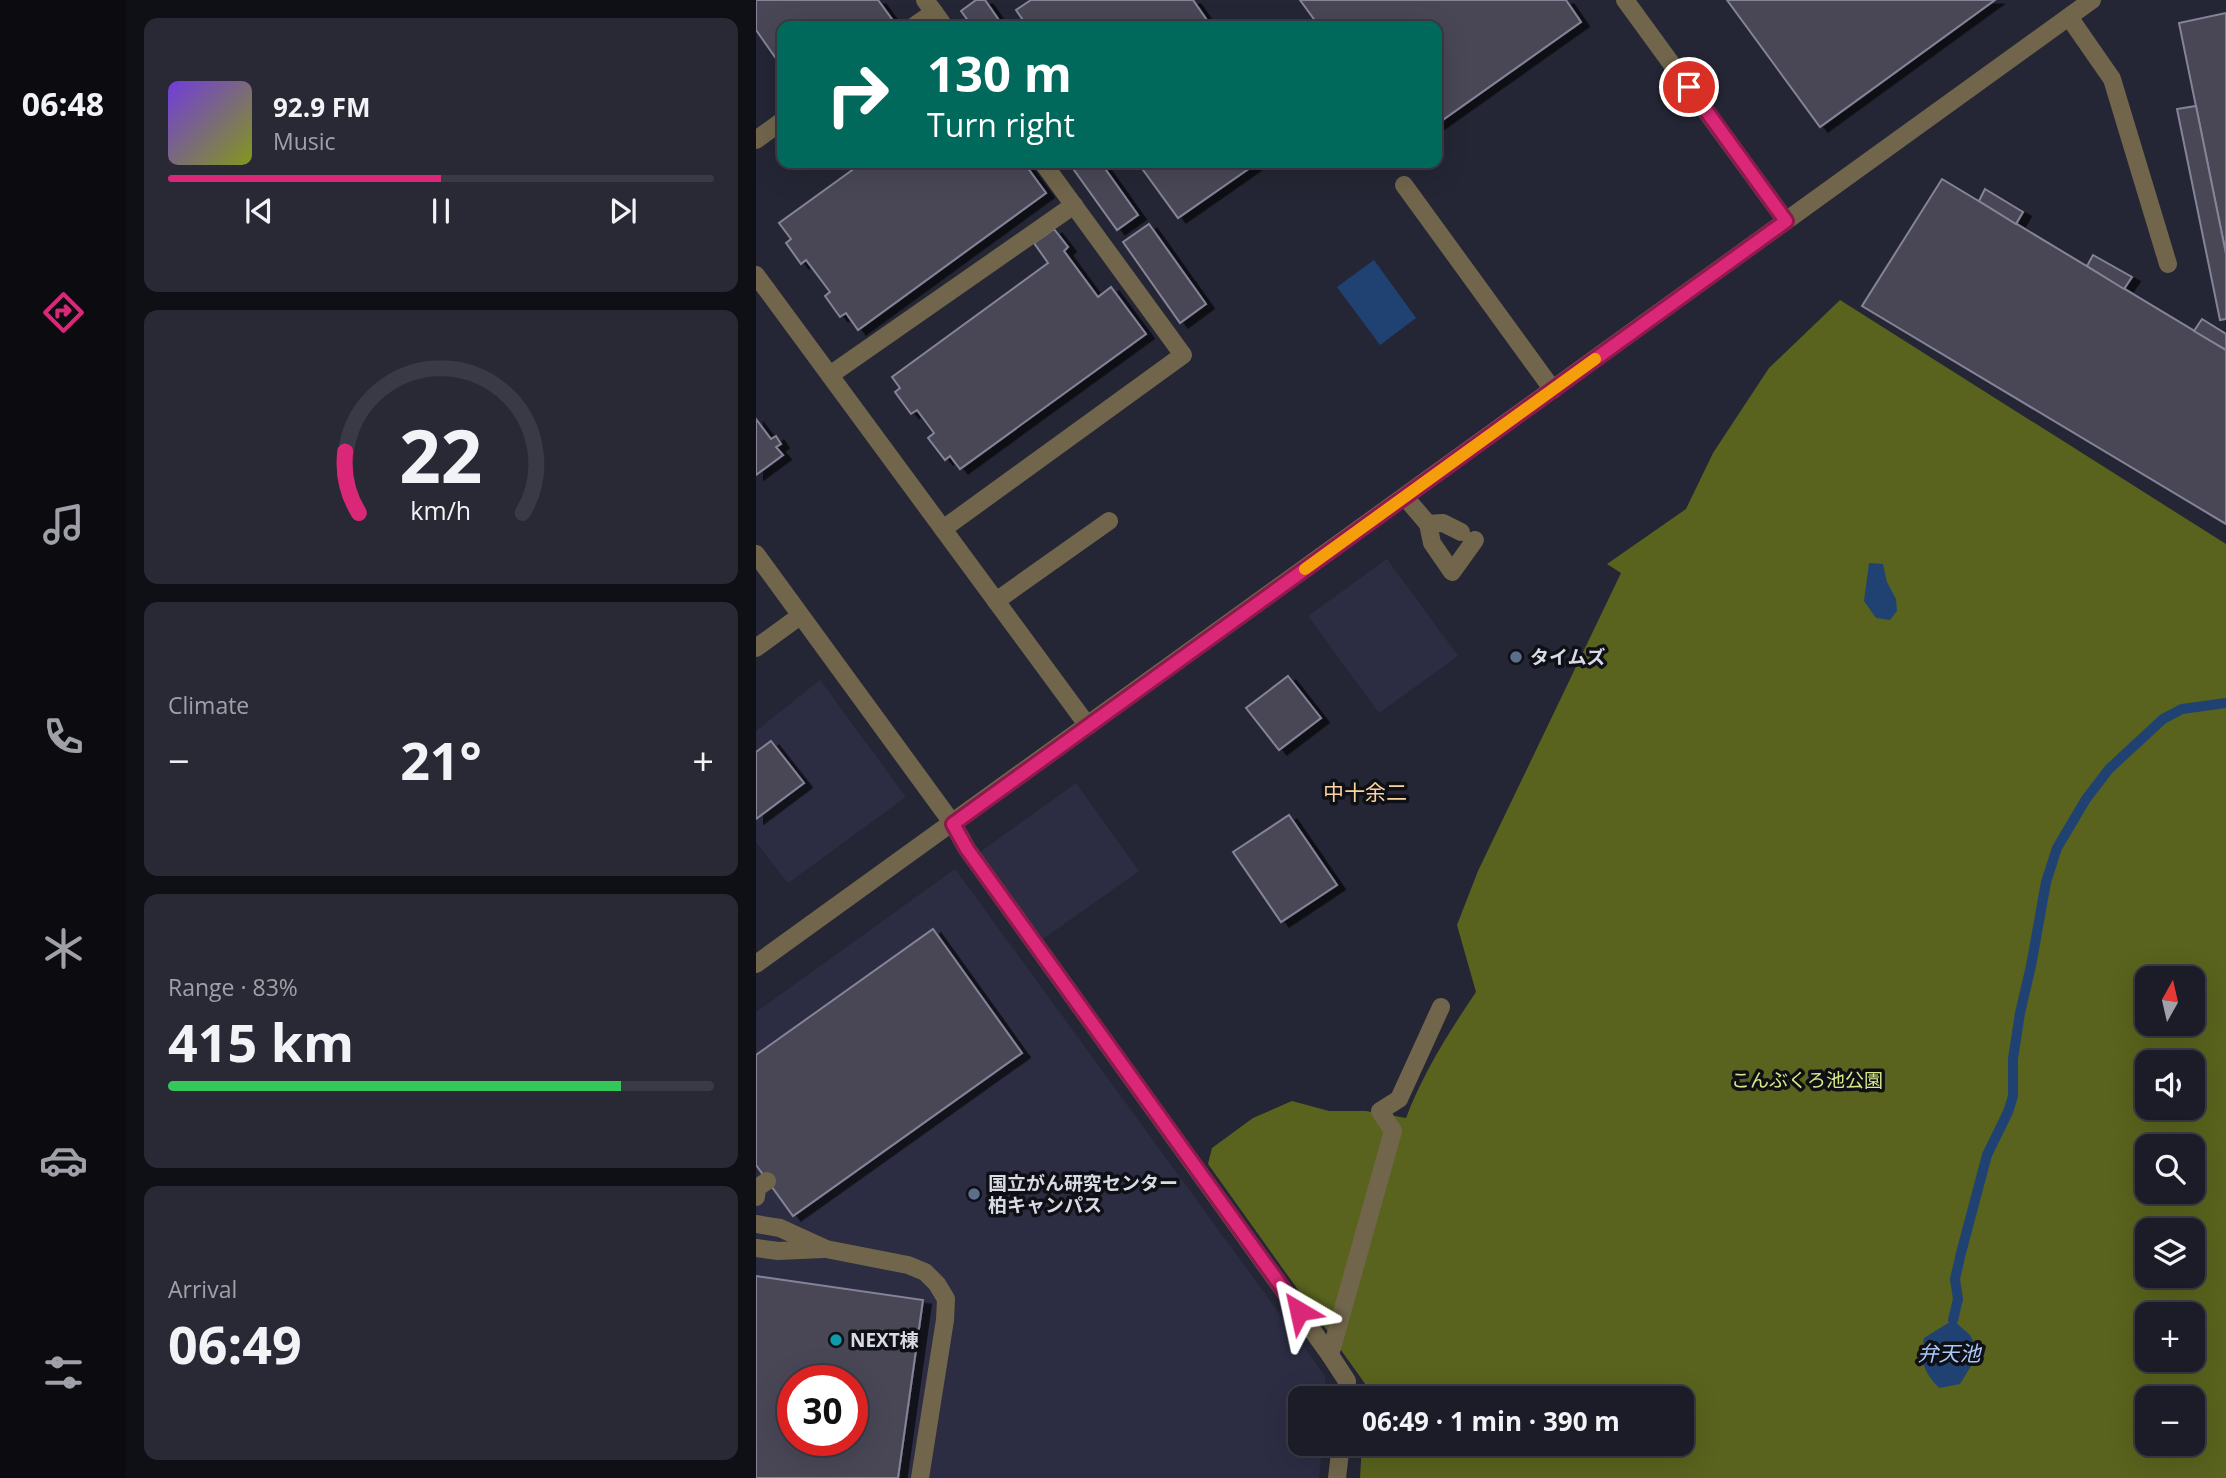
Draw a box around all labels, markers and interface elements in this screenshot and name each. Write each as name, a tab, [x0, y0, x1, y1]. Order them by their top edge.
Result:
text: 130 m	[927, 40, 1072, 106]
icon: right	[812, 49, 903, 140]
pin	[1659, 57, 1719, 117]
icon: arrive	[1670, 68, 1708, 106]
text: 06:48	[22, 82, 104, 125]
text: 92.9 FM	[273, 89, 371, 125]
text: Turn right	[927, 103, 1075, 146]
text: Music	[273, 125, 336, 157]
icon: previous	[240, 192, 278, 230]
icon: pause	[422, 192, 460, 230]
icon: next	[604, 192, 642, 230]
icon: directions	[39, 288, 88, 337]
text: 22	[399, 405, 483, 504]
text: km/h	[411, 493, 471, 527]
icon: music	[39, 500, 88, 549]
place label: タイムズ	[1530, 644, 1606, 670]
marker: タイムズ	[1508, 649, 1524, 665]
text: Climate	[168, 689, 249, 721]
icon: phone	[39, 712, 88, 761]
text: 21°	[400, 724, 482, 795]
text: −	[168, 734, 190, 786]
text: +	[692, 734, 714, 786]
district label: 中十余二	[1323, 778, 1407, 806]
icon: climate	[39, 924, 88, 973]
north arrow	[2135, 966, 2205, 1036]
map controls	[2135, 966, 2205, 1456]
text: Range · 83%	[168, 971, 298, 1003]
text: 415 km	[168, 1006, 354, 1077]
button: sound	[2135, 1050, 2205, 1120]
park label: こんぶくろ池公園	[1731, 1067, 1883, 1093]
button: search	[2135, 1134, 2205, 1204]
icon: car	[39, 1136, 88, 1185]
place label: 国立がん研究センター 柏キャンパス	[988, 1170, 1178, 1218]
marker: 国立がん研究センター 柏キャンパス	[966, 1186, 982, 1202]
button: layers	[2135, 1218, 2205, 1288]
text: Arrival	[168, 1273, 237, 1305]
position arrow	[1262, 1274, 1336, 1348]
button: +	[2135, 1302, 2205, 1372]
text: 06:49	[168, 1308, 302, 1379]
place label: NEXT棟	[850, 1327, 919, 1353]
marker: NEXT棟	[828, 1332, 844, 1348]
water label: 弁天池	[1918, 1339, 1982, 1367]
icon: filters	[39, 1348, 88, 1397]
speed limit sign: 30	[777, 1365, 868, 1456]
button: −	[2135, 1386, 2205, 1456]
text: 06:49 · 1 min · 390 m	[1362, 1403, 1620, 1439]

